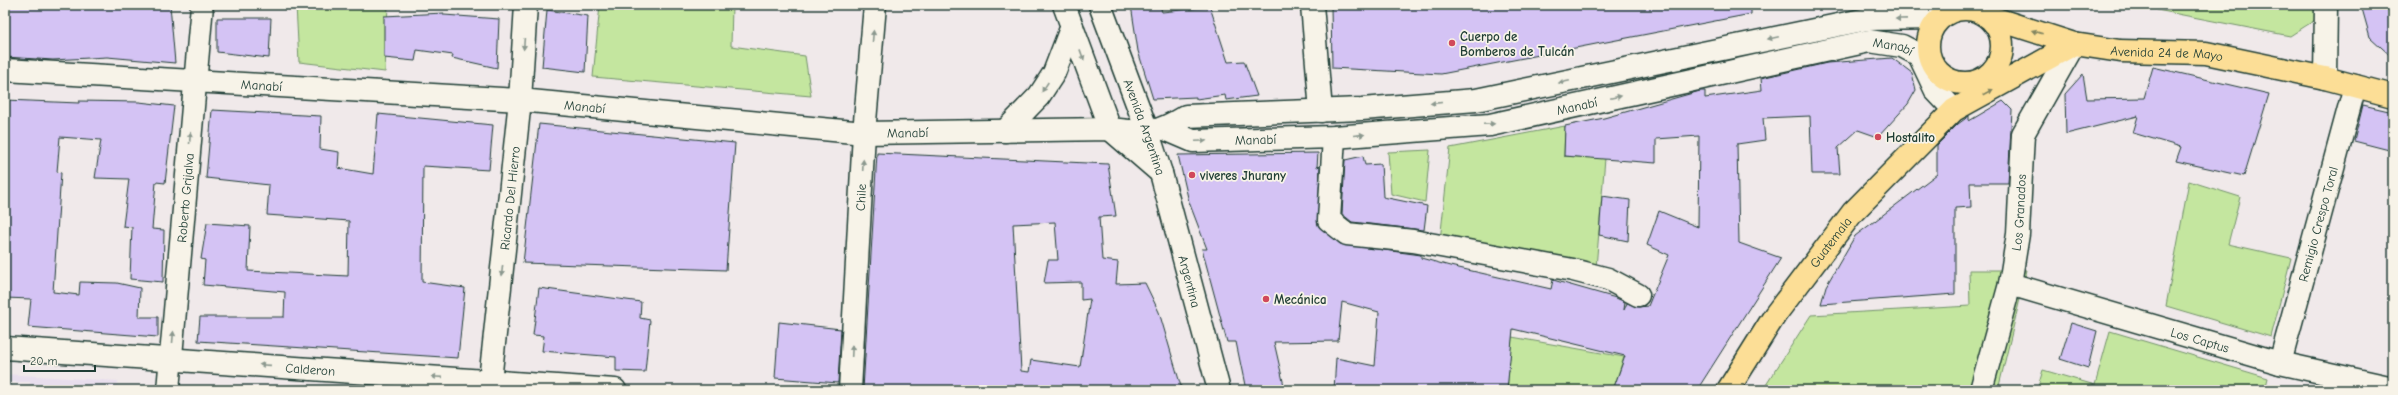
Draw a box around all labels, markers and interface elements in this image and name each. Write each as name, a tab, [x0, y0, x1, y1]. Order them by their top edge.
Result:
one-way arrow	[1895, 15, 1907, 22]
place label: Cuerpo de Bomberos de Tulcán	[1460, 29, 1574, 59]
one-way arrow	[2030, 29, 2042, 35]
one-way arrow	[869, 30, 876, 42]
street label: Manabí	[1872, 34, 1917, 59]
one-way arrow	[1767, 36, 1779, 42]
one-way arrow	[520, 38, 527, 50]
marker: Cuerpo de Bomberos de Tulcán	[1447, 38, 1457, 48]
street label: Avenida 24 de Mayo	[2110, 42, 2225, 64]
one-way arrow	[1080, 49, 1086, 61]
street label: Manabí	[240, 76, 284, 94]
street label: Avenida Argentina	[1121, 77, 1169, 177]
one-way arrow	[1558, 79, 1570, 85]
one-way arrow	[1041, 81, 1048, 93]
one-way arrow	[1982, 89, 1994, 96]
street label: Manabí	[1555, 94, 1600, 118]
one-way arrow	[1610, 94, 1622, 100]
street label: Manabí	[563, 97, 607, 116]
one-way arrow	[1430, 100, 1442, 106]
one-way arrow	[1483, 121, 1496, 127]
street label: Manabí	[887, 124, 929, 140]
place label: Hostalito	[1886, 130, 1935, 145]
street label: Manabí	[1235, 131, 1277, 147]
one-way arrow	[1353, 131, 1365, 138]
one-way arrow	[187, 132, 193, 144]
marker: Hostalito	[1873, 132, 1883, 142]
one-way arrow	[1195, 137, 1207, 144]
street label: Ricardo Del Hierro	[497, 145, 523, 251]
street label: Roberto Grijalva	[174, 152, 196, 243]
one-way arrow	[859, 159, 866, 171]
street label: Remigio Crespo Toral	[2295, 165, 2340, 283]
place label: viveres Jhurany	[1199, 168, 1286, 183]
marker: viveres Jhurany	[1187, 170, 1197, 180]
street label: Los Granados	[2008, 174, 2028, 252]
street label: Chile	[852, 183, 869, 211]
street label: Guatemala	[1806, 214, 1854, 270]
street label: Argentina	[1176, 254, 1204, 309]
one-way arrow	[499, 265, 505, 277]
place label: Mecánica	[1274, 292, 1327, 307]
marker: Mecánica	[1261, 294, 1271, 304]
street label: Los Captus	[2169, 324, 2231, 355]
one-way arrow	[170, 331, 177, 343]
one-way arrow	[849, 345, 856, 357]
scale bar	[24, 347, 95, 373]
text: 20 m	[30, 354, 58, 368]
street label: Calderon	[285, 360, 336, 378]
one-way arrow	[259, 362, 271, 369]
one-way arrow	[431, 373, 443, 380]

